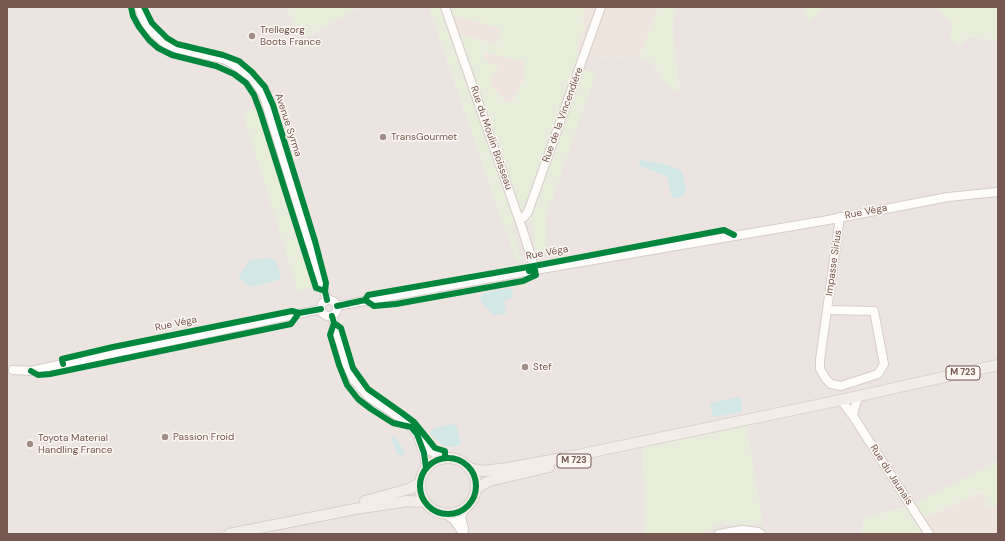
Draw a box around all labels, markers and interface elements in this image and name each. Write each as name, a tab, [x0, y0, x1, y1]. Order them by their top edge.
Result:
place label: Trellegorg Boots France	[260, 24, 321, 48]
marker: Trellegorg Boots France	[247, 31, 257, 41]
street label: Rue de la Vincendière	[540, 66, 586, 164]
street label: Rue du Moulin Boisseau	[468, 85, 514, 191]
street label: Avenue Syrma	[272, 92, 304, 158]
place label: TransGourmet	[391, 131, 457, 143]
marker: TransGourmet	[378, 132, 388, 142]
street label: Rue Véga	[844, 202, 888, 222]
street label: Impasse Sirius	[823, 229, 845, 297]
street label: Rue Véga	[525, 243, 569, 263]
street label: Rue Véga	[154, 314, 198, 334]
place label: Stef	[533, 361, 552, 373]
marker: Stef	[520, 362, 530, 372]
road number: M 723	[946, 366, 980, 380]
place label: Passion Froid	[173, 431, 234, 443]
place label: Toyota Material Handling France	[38, 432, 112, 456]
marker: Passion Froid	[160, 432, 170, 442]
marker: Toyota Material Handling France	[25, 439, 35, 449]
street label: Rue du Jaunais	[867, 443, 915, 507]
road number: M 723	[557, 454, 591, 468]

